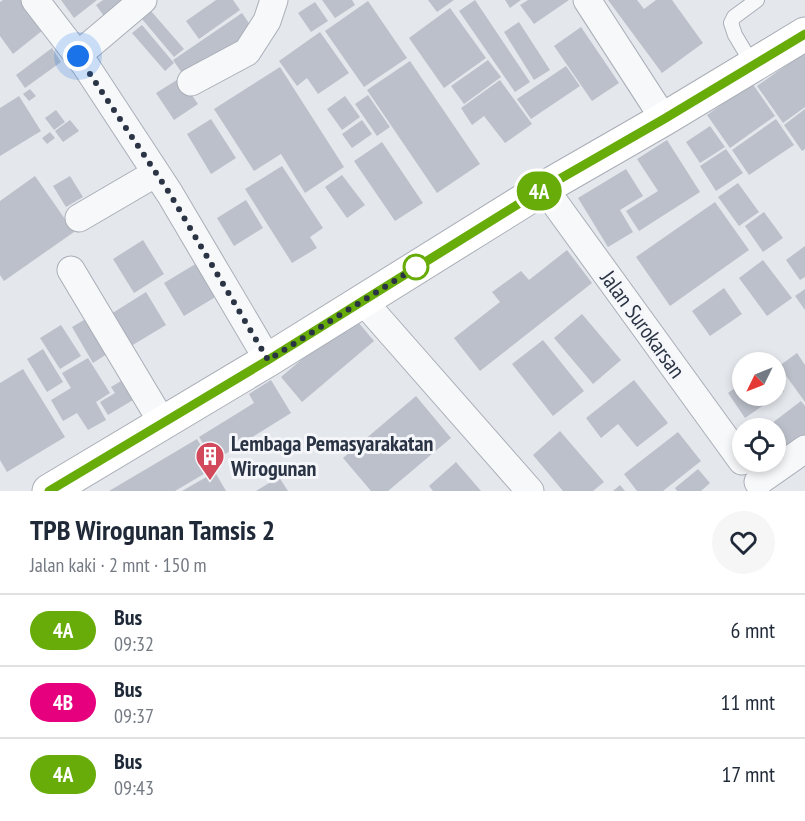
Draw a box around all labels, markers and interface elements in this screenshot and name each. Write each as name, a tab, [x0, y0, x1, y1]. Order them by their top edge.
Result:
your location	[63, 41, 93, 71]
line badge: 4A	[512, 172, 566, 210]
text: 4A	[529, 178, 549, 205]
unlabelled marker	[403, 254, 429, 280]
street label: Jalan Surokarsan	[594, 264, 691, 383]
north arrow	[732, 352, 786, 406]
map controls	[732, 352, 786, 472]
button: locate	[732, 418, 786, 472]
place label: Lembaga Pemasyarakatan Wirogunan	[230, 429, 434, 482]
building icon: Lembaga Pemasyarakatan Wirogunan	[194, 440, 226, 482]
text: TPB Wirogunan Tamsis 2	[30, 511, 275, 548]
button: heart	[712, 511, 775, 574]
text: Jalan kaki · 2 mnt · 150 m	[30, 552, 207, 578]
text: Bus	[114, 603, 142, 631]
text: 6 mnt	[730, 616, 775, 644]
text: 4A	[53, 617, 73, 644]
text: 09:32	[114, 631, 154, 657]
text: Bus	[114, 675, 142, 703]
text: 11 mnt	[721, 688, 775, 716]
text: 4B	[53, 689, 73, 716]
text: 09:37	[114, 703, 154, 729]
text: Bus	[114, 747, 142, 775]
text: 17 mnt	[721, 760, 775, 788]
text: 4A	[53, 761, 73, 788]
text: 09:43	[114, 775, 154, 801]

